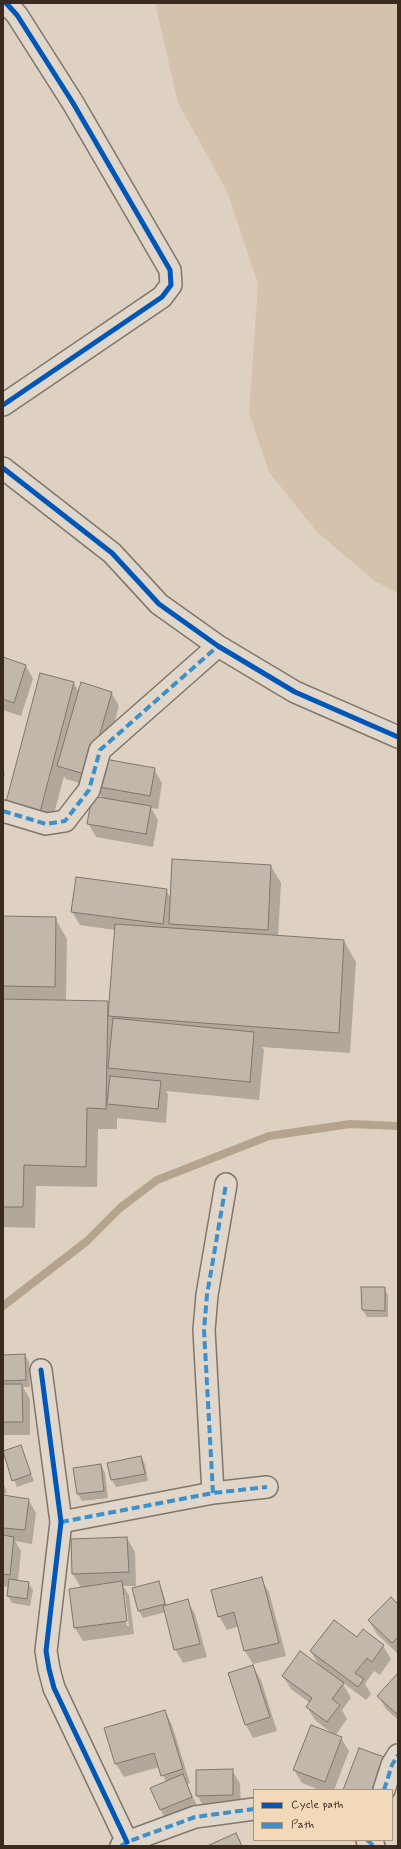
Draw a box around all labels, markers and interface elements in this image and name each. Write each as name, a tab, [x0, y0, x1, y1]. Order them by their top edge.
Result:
legend	[253, 1789, 393, 1841]
text: Cycle path	[291, 1797, 343, 1813]
text: Path	[291, 1817, 314, 1833]

